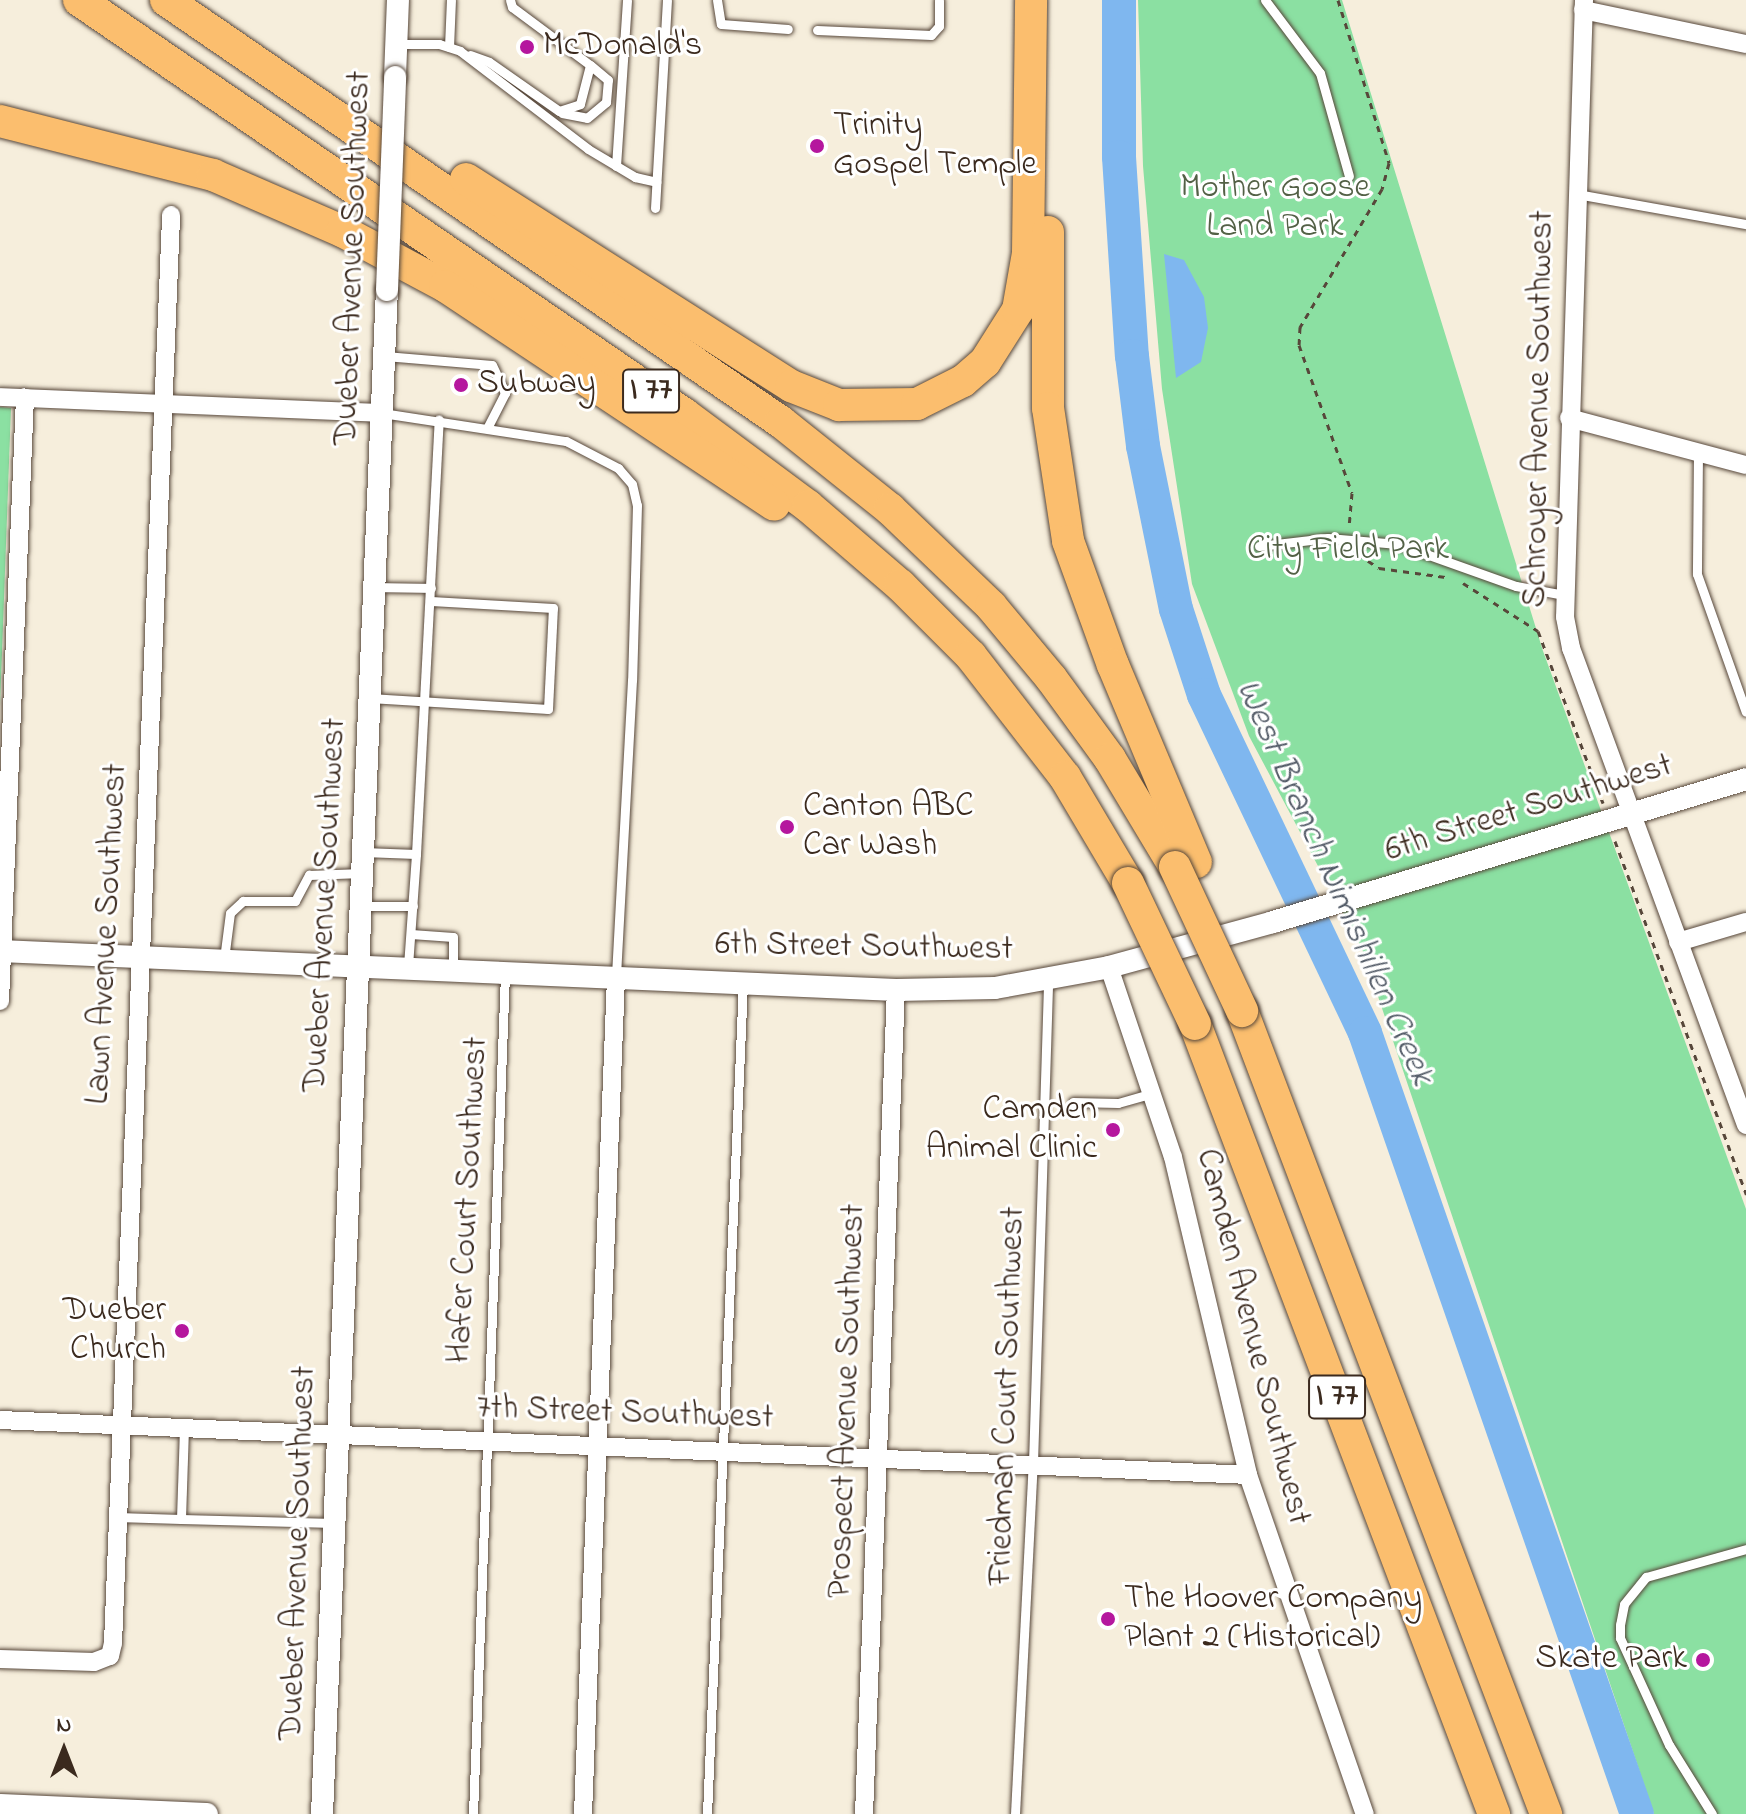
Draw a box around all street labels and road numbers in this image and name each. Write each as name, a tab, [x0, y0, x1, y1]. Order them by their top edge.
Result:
street label: Dueber Avenue Southwest	[327, 70, 381, 446]
street label: Schroyer Avenue Southwest	[1516, 210, 1564, 608]
road number: I 77	[621, 363, 681, 419]
street label: Dueber Avenue Southwest	[296, 717, 356, 1093]
street label: 6th Street Southwest	[1381, 746, 1677, 872]
street label: Lawn Avenue Southwest	[79, 762, 137, 1106]
street label: 6th Street Southwest	[715, 925, 1013, 971]
street label: Hafer Court Southwest	[440, 1036, 498, 1364]
street label: Camden Avenue Southwest	[1186, 1145, 1318, 1529]
street label: Prospect Avenue Southwest	[821, 1203, 875, 1599]
street label: Friedman Court Southwest	[981, 1206, 1035, 1586]
street label: Dueber Avenue Southwest	[272, 1365, 326, 1741]
road number: I 77	[1307, 1369, 1367, 1425]
street label: 7th Street Southwest	[476, 1388, 774, 1440]

